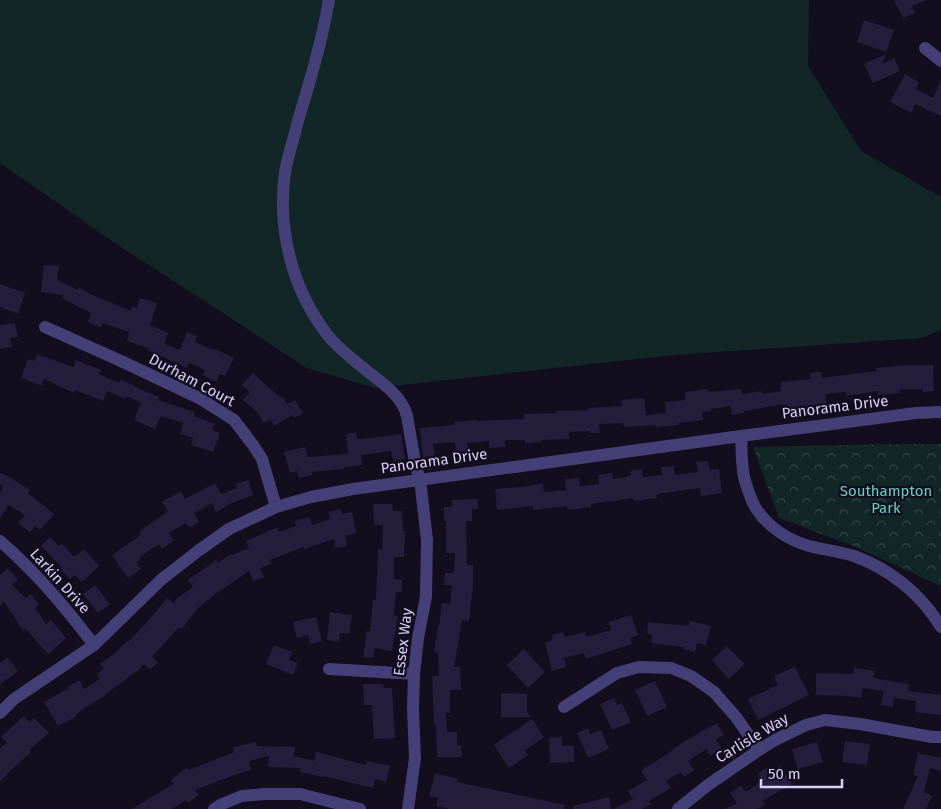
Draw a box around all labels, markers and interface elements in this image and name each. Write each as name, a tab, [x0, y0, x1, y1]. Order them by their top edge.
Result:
street label: Durham Court	[146, 350, 239, 410]
street label: Panorama Drive	[781, 392, 889, 422]
street label: Panorama Drive	[380, 445, 488, 477]
park label: Southampton Park	[840, 482, 932, 517]
street label: Larkin Drive	[26, 545, 94, 617]
street label: Essex Way	[390, 606, 416, 677]
street label: Carlisle Way	[712, 709, 792, 767]
scale bar	[761, 756, 842, 788]
text: 50 m	[768, 765, 801, 783]

